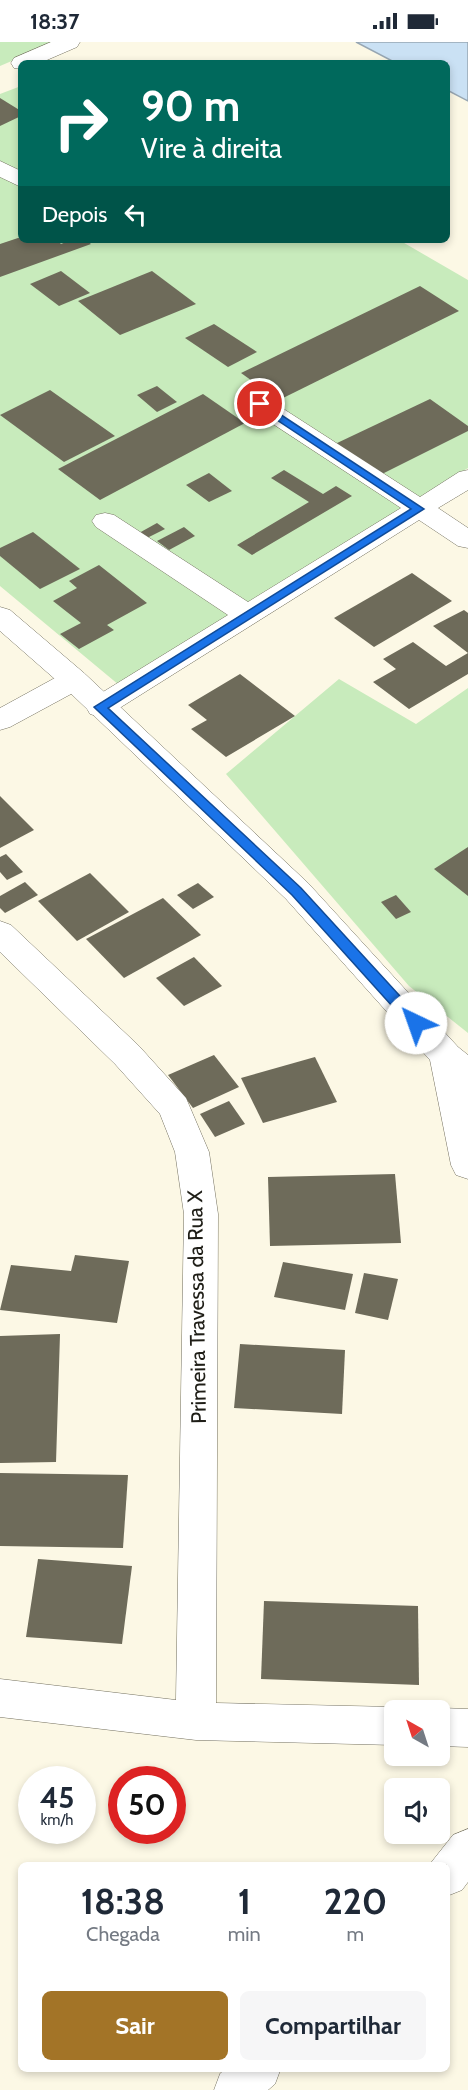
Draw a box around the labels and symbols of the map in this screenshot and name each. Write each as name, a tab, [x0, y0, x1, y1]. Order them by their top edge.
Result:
pin	[234, 378, 285, 429]
position arrow	[384, 991, 448, 1055]
street label: Primeira Travessa da Rua X	[182, 1189, 211, 1424]
north arrow	[384, 1700, 450, 1766]
speed limit sign: 50	[108, 1766, 186, 1844]

